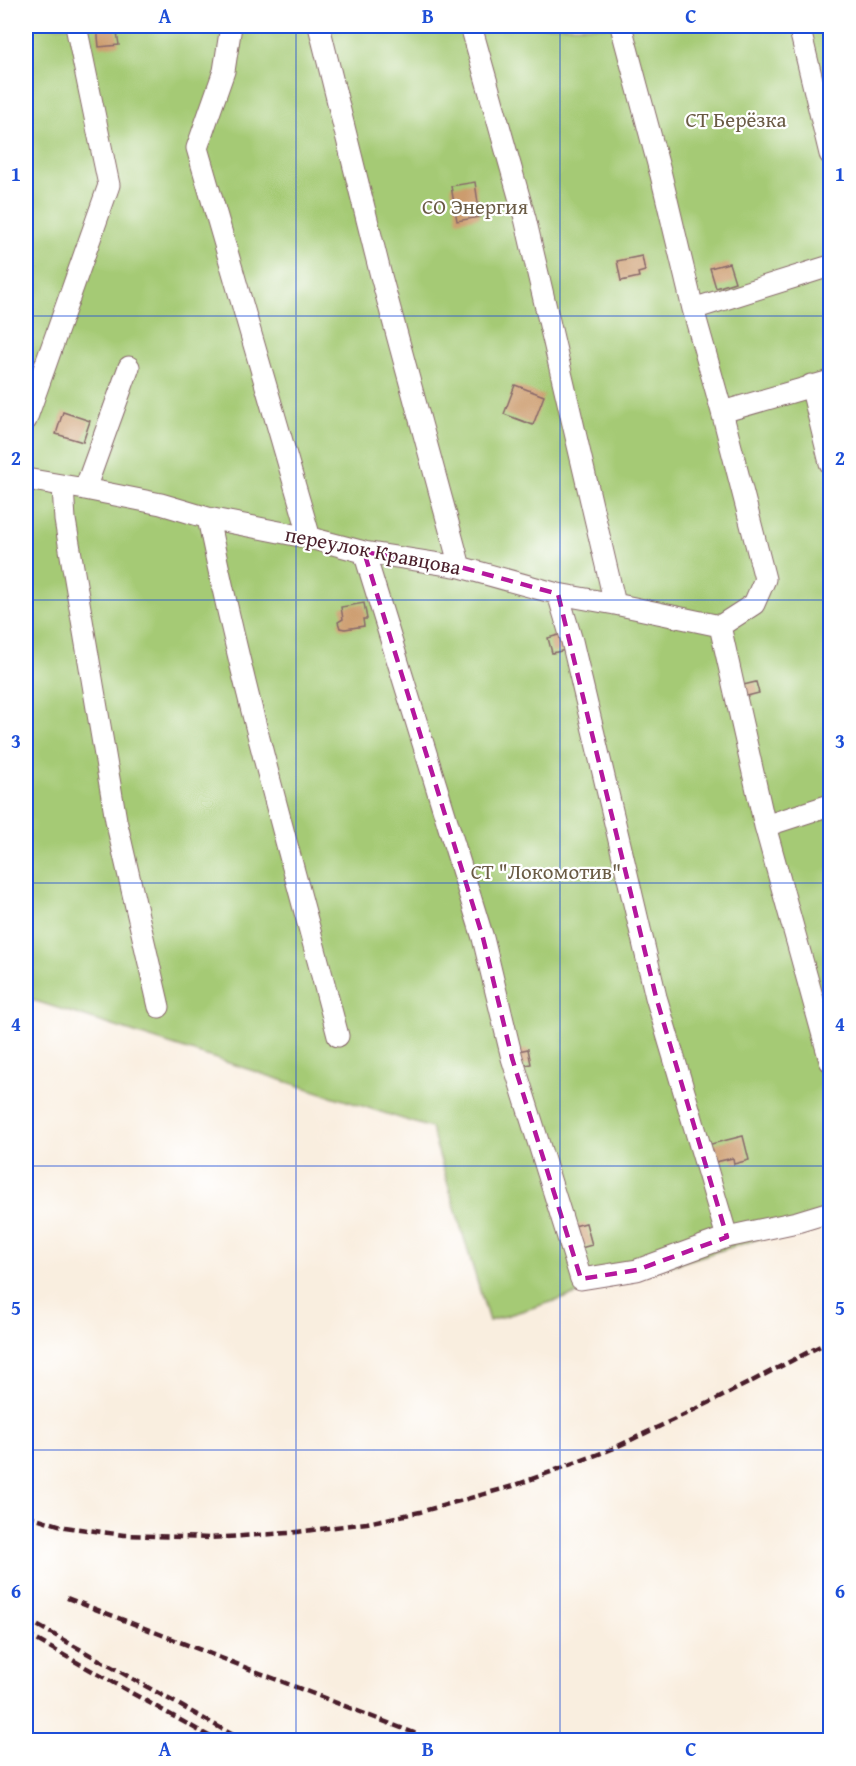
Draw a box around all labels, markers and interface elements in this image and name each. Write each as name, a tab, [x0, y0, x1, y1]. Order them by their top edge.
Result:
text: A	[159, 1, 172, 30]
text: B	[422, 1, 434, 30]
text: C	[685, 1, 697, 30]
park label: СТ Берёзка	[686, 104, 786, 135]
text: 1	[11, 159, 21, 188]
text: 1	[835, 159, 845, 188]
park label: СО Энергия	[422, 191, 528, 222]
text: 2	[11, 443, 21, 472]
text: 2	[835, 443, 845, 472]
street label: переулок Кравцова	[282, 518, 464, 583]
text: 3	[11, 726, 21, 755]
text: 3	[835, 726, 845, 755]
park label: СТ "Локомотив"	[471, 856, 621, 887]
text: 4	[11, 1009, 21, 1038]
text: 4	[835, 1009, 845, 1038]
text: 5	[11, 1293, 21, 1322]
text: 5	[835, 1293, 845, 1322]
text: 6	[11, 1576, 21, 1605]
text: 6	[835, 1576, 845, 1605]
text: A	[159, 1734, 172, 1763]
text: B	[422, 1734, 434, 1763]
text: C	[685, 1734, 697, 1763]

